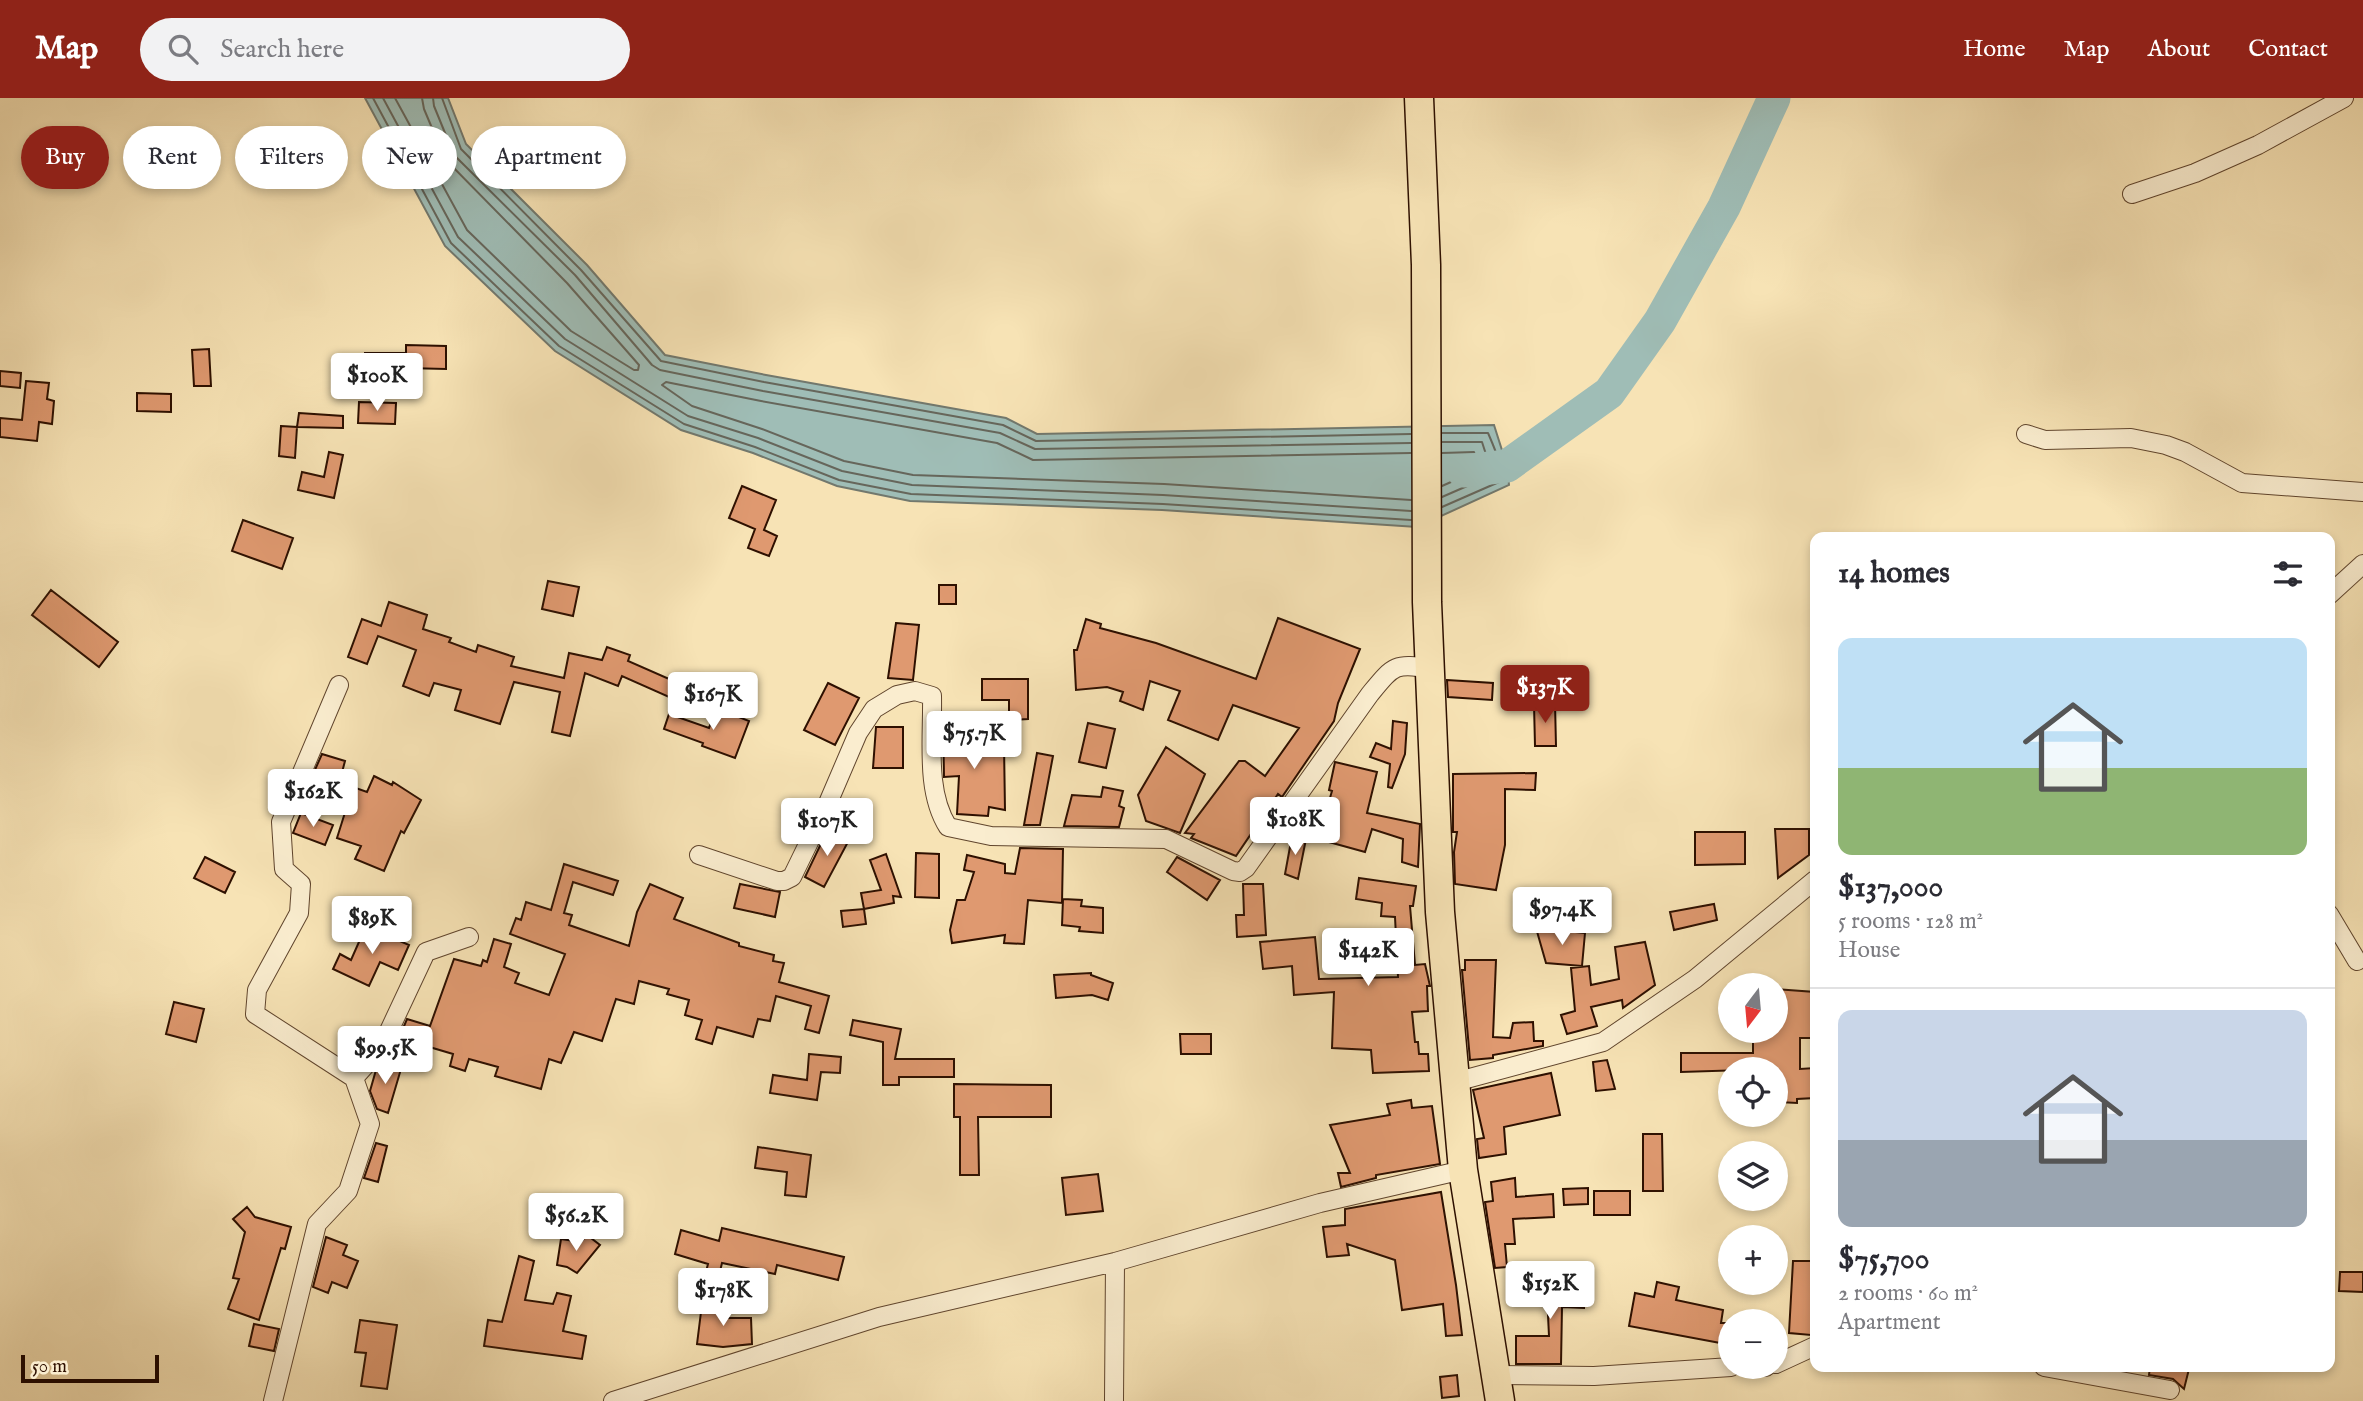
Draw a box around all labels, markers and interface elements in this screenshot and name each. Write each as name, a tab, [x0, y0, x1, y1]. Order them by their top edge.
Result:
search box	[140, 18, 630, 81]
text: Map	[35, 28, 98, 70]
icon: search	[164, 30, 202, 68]
text: Search here	[220, 33, 344, 66]
text: Home	[1963, 34, 2026, 65]
text: Map	[2064, 34, 2110, 65]
text: About	[2148, 34, 2210, 65]
text: Contact	[2248, 34, 2328, 65]
chip: Buy	[21, 126, 109, 189]
chip: Rent	[123, 126, 221, 189]
chip: Filters	[235, 126, 348, 189]
chip: New	[362, 126, 457, 189]
chip: Apartment	[471, 126, 626, 189]
pin: $100K	[328, 354, 426, 413]
text: $100K	[347, 361, 407, 390]
text: 14 homes	[1838, 555, 1950, 593]
icon: filters	[2269, 555, 2307, 593]
pin: $137K	[1496, 666, 1594, 725]
pin: $167K	[664, 672, 762, 732]
text: $137K	[1516, 673, 1574, 702]
text: $167K	[684, 680, 742, 709]
icon: home	[2010, 684, 2136, 810]
pin: $75.7K	[917, 712, 1031, 771]
text: $75.7K	[943, 719, 1005, 748]
pin: $162K	[264, 770, 362, 829]
text: $162K	[284, 777, 342, 806]
pin: $107K	[778, 798, 876, 858]
pin: $108K	[1246, 798, 1344, 857]
text: $108K	[1266, 805, 1324, 834]
text: $107K	[797, 806, 857, 835]
text: $137,000	[1838, 869, 1943, 907]
pin: $97.4K	[1505, 888, 1619, 947]
text: $97.4K	[1529, 895, 1595, 924]
pin: $89K	[331, 896, 413, 956]
text: $89K	[348, 904, 396, 933]
text: 5 rooms · 128 m²	[1838, 907, 1983, 936]
pin: $142K	[1319, 928, 1417, 988]
text: $142K	[1338, 936, 1398, 965]
text: House	[1838, 936, 1900, 965]
north arrow	[1718, 973, 1788, 1043]
map controls	[1718, 973, 1788, 1379]
pin: $99.5K	[328, 1026, 442, 1086]
text: $99.5K	[354, 1034, 416, 1063]
icon: home	[2010, 1056, 2136, 1182]
button: locate	[1718, 1057, 1788, 1127]
button: layers	[1718, 1141, 1788, 1211]
pin: $56.2K	[519, 1194, 633, 1253]
text: $56.2K	[544, 1201, 608, 1230]
button: +	[1718, 1225, 1788, 1295]
text: $75,700	[1838, 1241, 1929, 1279]
pin: $152K	[1501, 1262, 1599, 1321]
pin: $178K	[674, 1268, 772, 1328]
text: $152K	[1522, 1269, 1578, 1298]
text: $178K	[694, 1276, 752, 1305]
text: 2 rooms · 60 m²	[1838, 1279, 1978, 1308]
text: Apartment	[1838, 1308, 1941, 1337]
button: −	[1718, 1309, 1788, 1379]
scale bar	[21, 1352, 159, 1384]
text: 50 m	[32, 1355, 67, 1379]

